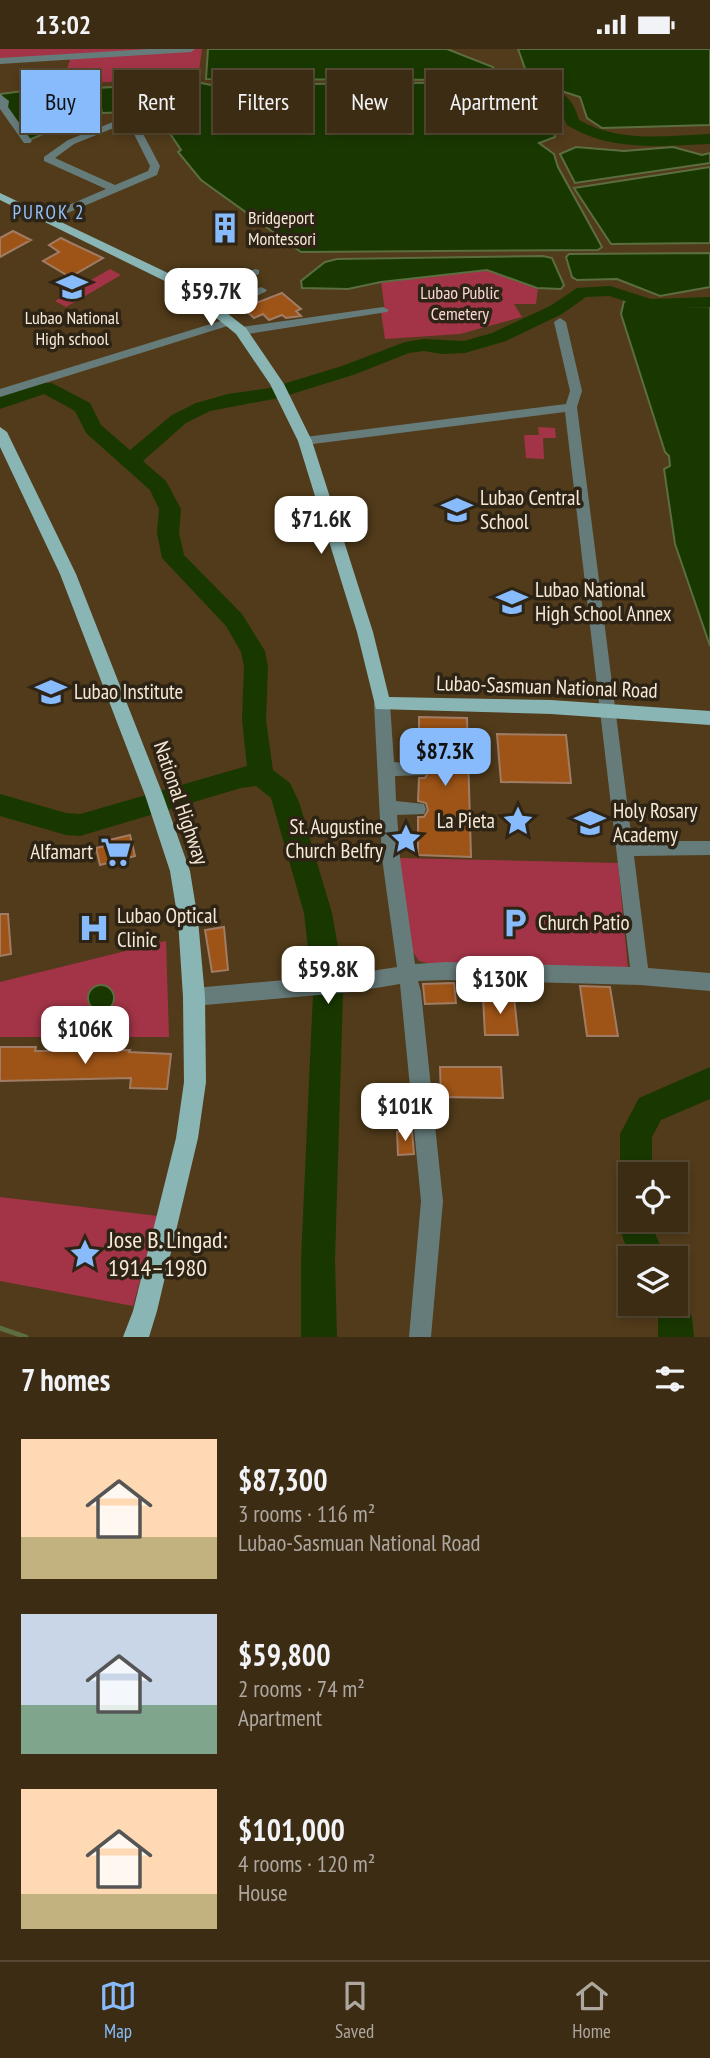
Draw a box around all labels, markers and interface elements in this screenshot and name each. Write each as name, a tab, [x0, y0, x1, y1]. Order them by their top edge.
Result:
text: 13:02	[35, 8, 91, 41]
chip: Buy	[21, 70, 100, 133]
chip: Rent	[114, 70, 199, 133]
chip: Filters	[213, 70, 313, 133]
chip: New	[327, 70, 412, 133]
chip: Apartment	[426, 70, 562, 133]
district label: PUROK 2	[13, 200, 85, 224]
place label: Bridgeport Montessori	[248, 206, 316, 250]
building icon: Bridgeport Montessori	[208, 211, 242, 245]
pin: $59.7K	[154, 268, 268, 328]
school or university icon: Lubao National High school	[55, 270, 89, 304]
text: $59.7K	[181, 276, 241, 305]
park label: Lubao Public Cemetery	[420, 281, 500, 325]
place label: Lubao National High school	[25, 306, 120, 350]
place label: Lubao Central School	[480, 484, 580, 535]
school or university icon: Lubao Central School	[440, 493, 474, 527]
pin: $71.6K	[264, 497, 378, 556]
text: $71.6K	[291, 504, 351, 533]
place label: Lubao National High School Annex	[535, 576, 672, 627]
school or university icon: Lubao National High School Annex	[495, 585, 529, 619]
street label: Lubao-Sasmuan National Road	[436, 669, 658, 704]
school or university icon: Lubao Institute	[34, 675, 68, 709]
place label: Lubao Institute	[74, 678, 183, 705]
pin: $87.3K	[388, 729, 502, 788]
text: $87.3K	[416, 736, 474, 765]
street label: National Highway	[148, 738, 215, 868]
place label: Holy Rosary Academy	[613, 797, 698, 848]
place icon: La Pieta	[501, 804, 535, 838]
school or university icon: Holy Rosary Academy	[573, 806, 607, 840]
place label: La Pieta	[437, 807, 495, 834]
place label: St. Augustine Church Belfry	[286, 813, 383, 864]
place icon: St. Augustine Church Belfry	[389, 822, 423, 856]
supermarket icon: Alfamart	[99, 835, 133, 869]
place label: Alfamart	[30, 838, 93, 865]
place label: Lubao Optical Clinic	[117, 902, 217, 953]
parking icon: Church Patio	[498, 906, 532, 940]
place label: Church Patio	[538, 909, 630, 936]
hospital icon: Lubao Optical Clinic	[77, 911, 111, 945]
pin: $59.8K	[271, 947, 385, 1006]
text: $59.8K	[298, 954, 358, 983]
pin: $130K	[451, 957, 549, 1016]
text: $130K	[472, 964, 528, 993]
pin: $106K	[36, 1007, 134, 1066]
text: $106K	[57, 1014, 113, 1043]
pin: $101K	[356, 1083, 454, 1143]
text: $101K	[377, 1091, 433, 1120]
map controls	[618, 1162, 688, 1316]
button: locate	[618, 1162, 688, 1232]
place label: Jose B. Lingad: 1914–1980	[107, 1224, 227, 1283]
place icon: Jose B. Lingad: 1914–1980	[68, 1237, 102, 1271]
button: layers	[618, 1246, 688, 1316]
text: 7 homes	[21, 1360, 110, 1399]
icon: filters	[651, 1360, 689, 1398]
text: $87,300	[238, 1460, 328, 1499]
icon: home	[77, 1467, 161, 1551]
text: 3 rooms · 116 m²	[238, 1499, 375, 1528]
text: Lubao-Sasmuan National Road	[238, 1528, 481, 1557]
text: $59,800	[238, 1635, 331, 1674]
icon: home	[77, 1642, 161, 1726]
text: 2 rooms · 74 m²	[238, 1674, 365, 1703]
text: Apartment	[238, 1703, 322, 1732]
text: $101,000	[238, 1810, 345, 1849]
icon: home	[77, 1817, 161, 1901]
text: 4 rooms · 120 m²	[238, 1849, 375, 1878]
text: House	[238, 1878, 288, 1907]
tab: Map	[99, 1977, 137, 2043]
tab: Saved	[335, 1977, 374, 2043]
tab: Home	[572, 1977, 611, 2043]

